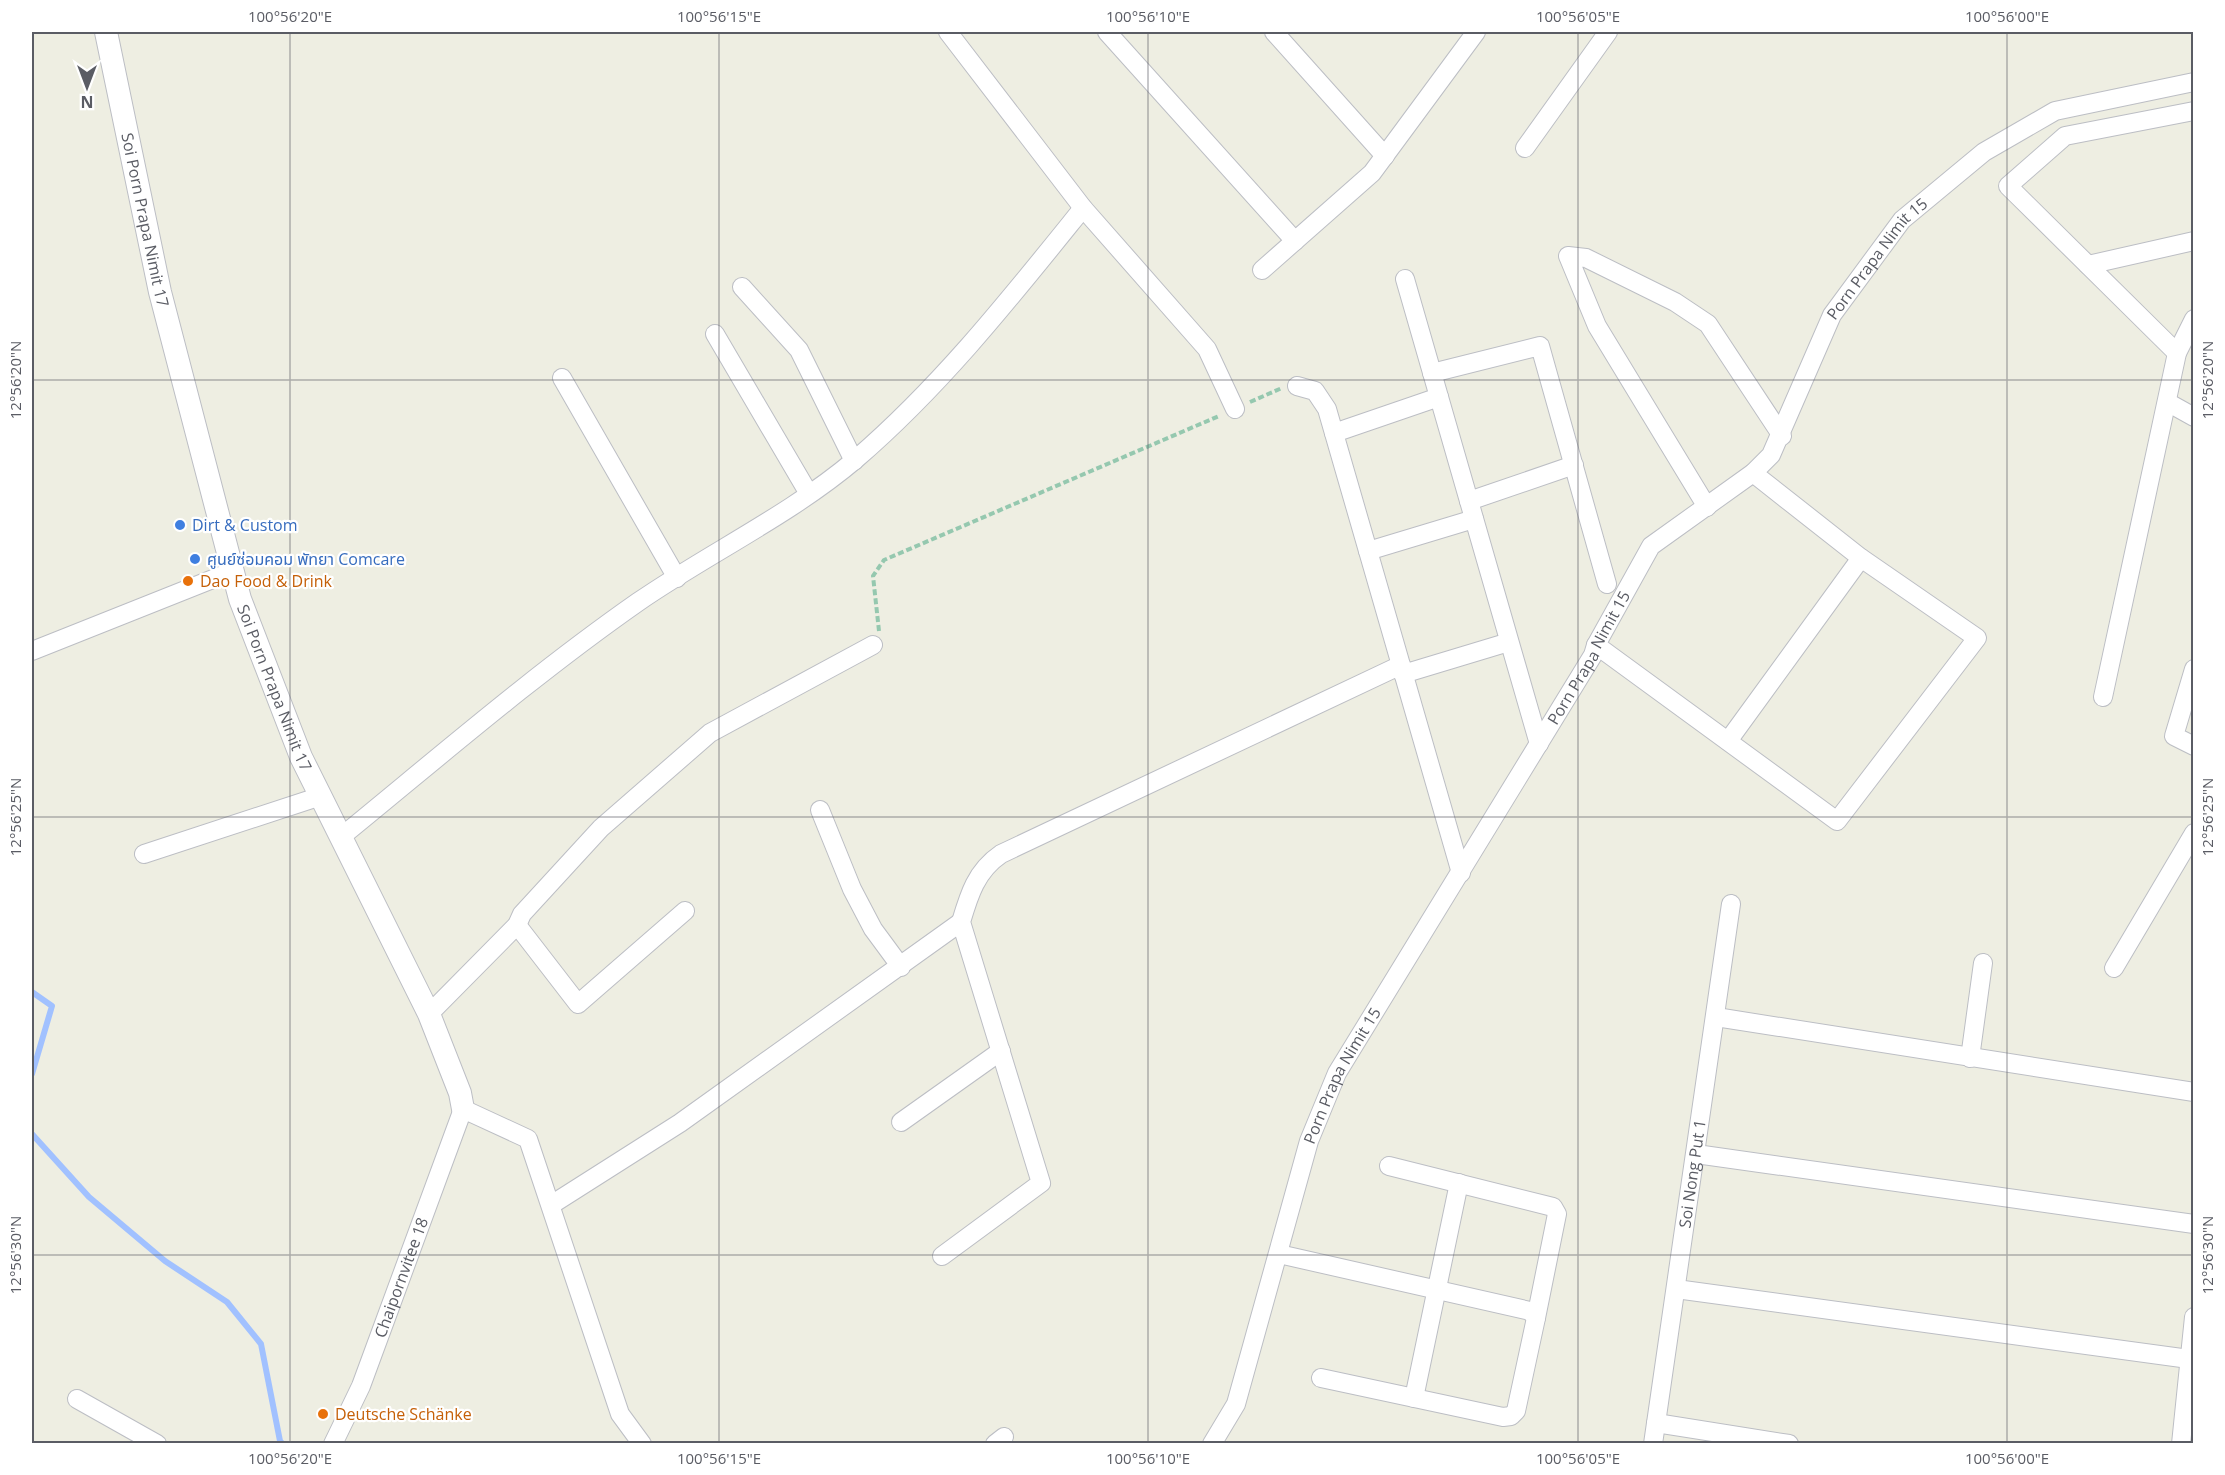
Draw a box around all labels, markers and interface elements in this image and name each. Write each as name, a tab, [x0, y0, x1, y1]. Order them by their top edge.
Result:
text: 100°56'20"E	[248, 6, 332, 26]
text: 100°56'15"E	[677, 6, 761, 26]
text: 100°56'10"E	[1106, 6, 1190, 26]
text: 100°56'05"E	[1536, 6, 1620, 26]
text: 100°56'00"E	[1965, 6, 2049, 26]
north arrow	[57, 57, 117, 117]
text: N	[80, 91, 94, 113]
street label: Soi Porn Prapa Nimit 17	[116, 131, 174, 309]
street label: Porn Prapa Nimit 15	[1821, 193, 1932, 324]
text: 12°56'20"N	[5, 341, 25, 419]
text: 12°56'20"N	[2197, 341, 2217, 419]
place label: Dirt & Custom	[192, 514, 298, 536]
marker: Dirt & Custom	[173, 518, 187, 532]
place label: ศูนย์ซ่อมคอม พัทยา Comcare	[207, 548, 405, 570]
marker: ศูนย์ซ่อมคอม พัทยา Comcare	[188, 552, 202, 566]
place label: Dao Food & Drink	[200, 570, 333, 592]
marker: Dao Food & Drink	[181, 574, 195, 588]
street label: Porn Prapa Nimit 15	[1542, 587, 1635, 729]
street label: Soi Porn Prapa Nimit 17	[232, 601, 317, 775]
text: 12°56'25"N	[5, 778, 25, 856]
text: 12°56'25"N	[2197, 778, 2217, 856]
street label: Porn Prapa Nimit 15	[1298, 1003, 1386, 1147]
street label: Soi Nong Put 1	[1673, 1118, 1711, 1230]
street label: Chaipornvitee 18	[369, 1214, 433, 1341]
text: 12°56'30"N	[5, 1216, 25, 1294]
text: 12°56'30"N	[2197, 1216, 2217, 1294]
place label: Deutsche Schänke	[335, 1403, 472, 1425]
marker: Deutsche Schänke	[316, 1407, 330, 1421]
text: 100°56'20"E	[248, 1448, 332, 1468]
text: 100°56'15"E	[677, 1448, 761, 1468]
text: 100°56'10"E	[1106, 1448, 1190, 1468]
text: 100°56'05"E	[1536, 1448, 1620, 1468]
text: 100°56'00"E	[1965, 1448, 2049, 1468]

